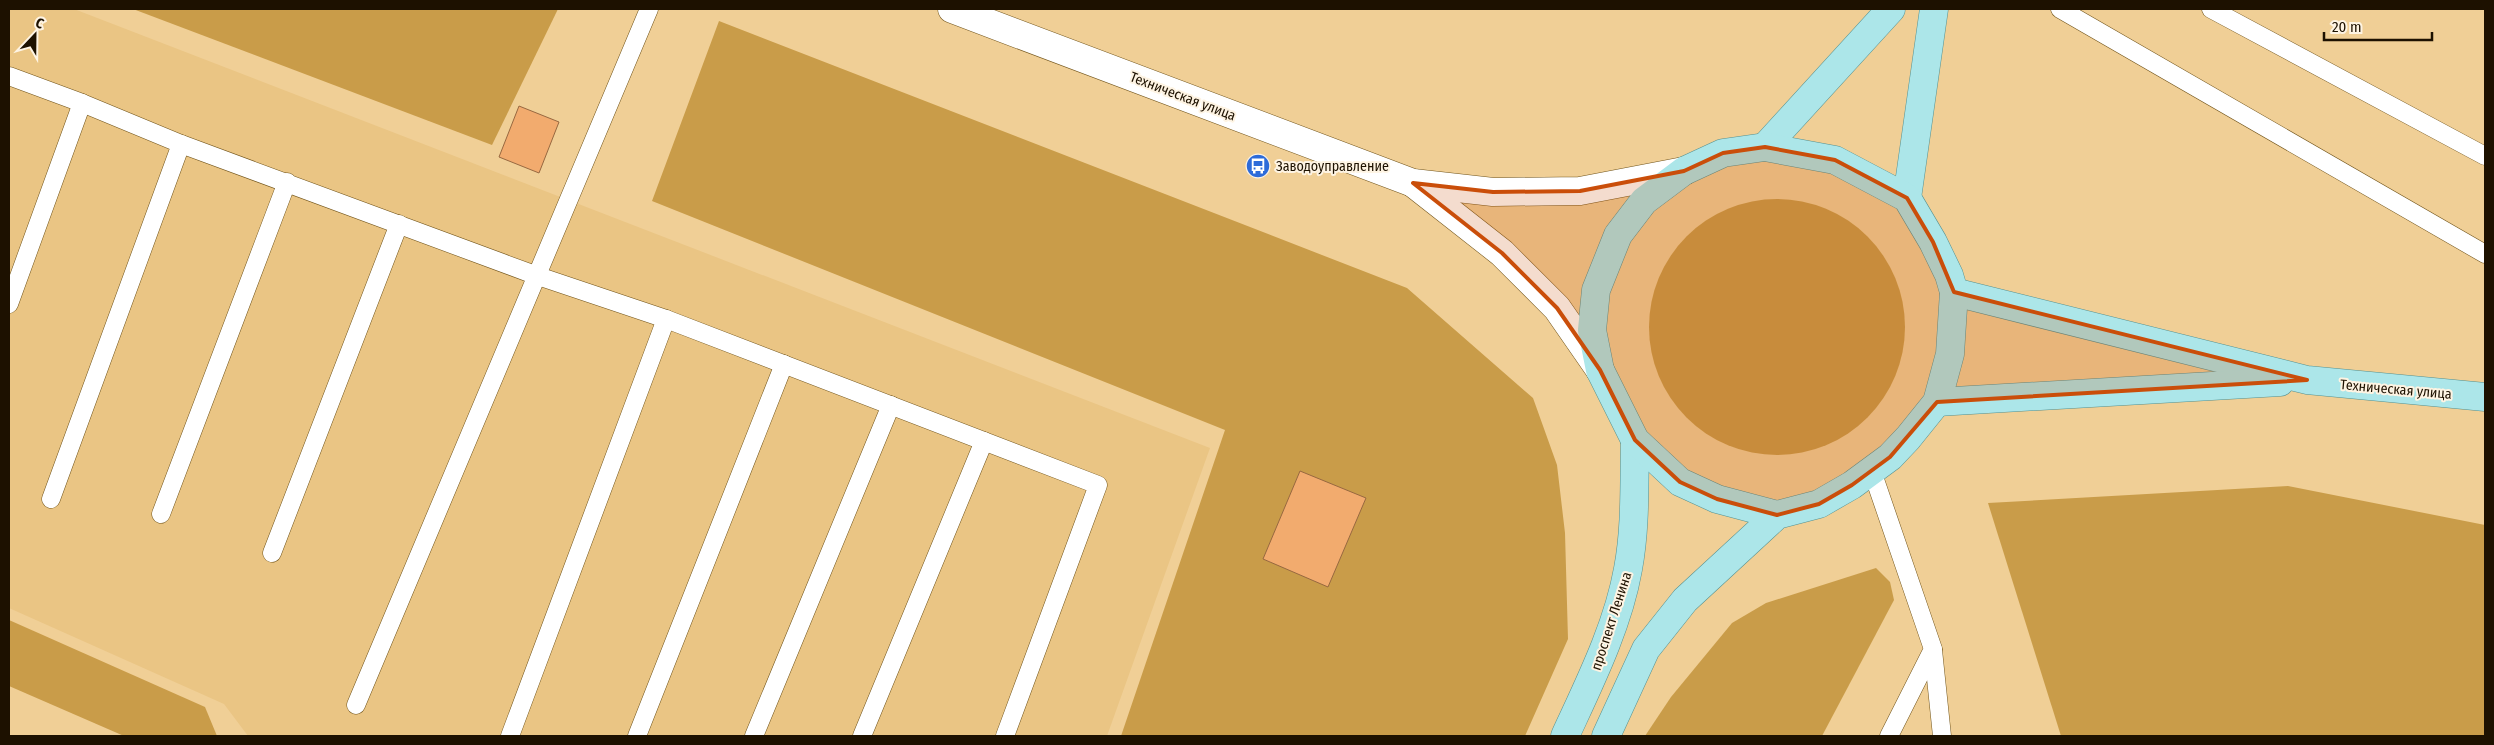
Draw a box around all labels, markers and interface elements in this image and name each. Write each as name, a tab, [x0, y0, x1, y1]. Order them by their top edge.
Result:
north arrow	[10, 10, 60, 60]
scale bar	[2324, 10, 2432, 42]
text: С	[33, 14, 47, 33]
text: 20 m	[2332, 18, 2362, 36]
street label: Техническая улица	[1128, 68, 1238, 125]
bus stop icon: Заводоуправление	[1245, 153, 1271, 179]
place label: Заводоуправление	[1276, 158, 1389, 175]
street label: Техническая улица	[2339, 376, 2453, 403]
street label: проспект Ленина	[1588, 570, 1635, 673]

